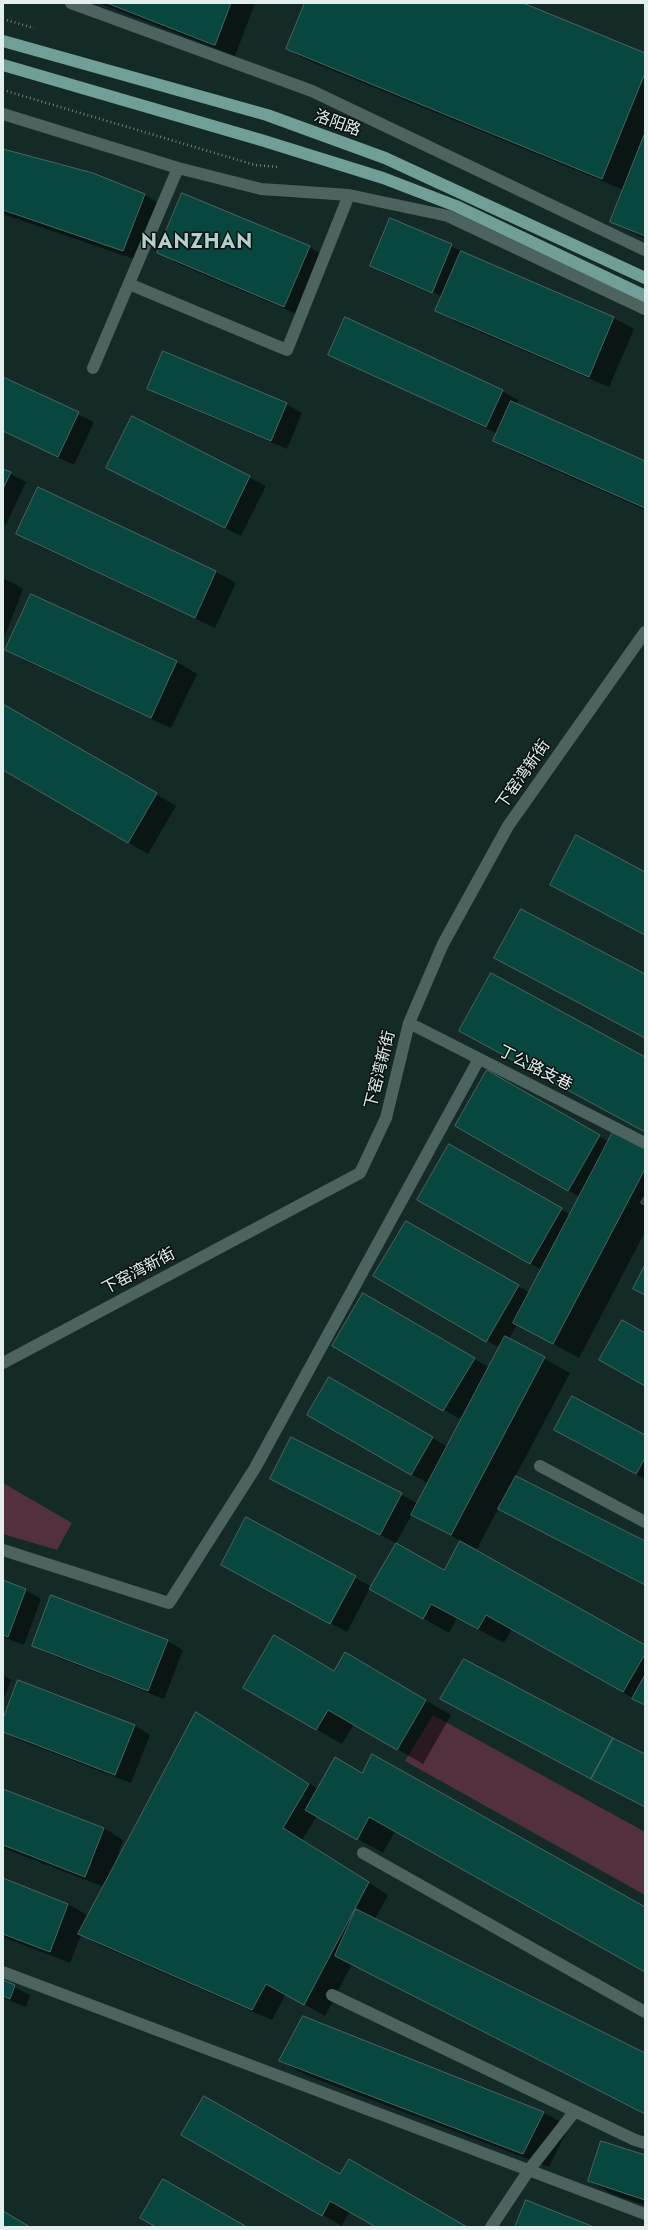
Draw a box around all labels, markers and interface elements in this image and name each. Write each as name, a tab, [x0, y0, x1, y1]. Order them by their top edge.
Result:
street label: 洛阳路	[311, 107, 363, 141]
district label: NANZHAN	[141, 231, 253, 255]
street label: 下窑湾新街	[493, 737, 555, 813]
street label: 下窑湾新街	[362, 1029, 400, 1111]
street label: 丁公路支巷	[495, 1042, 575, 1096]
street label: 下窑湾新街	[99, 1245, 179, 1299]

